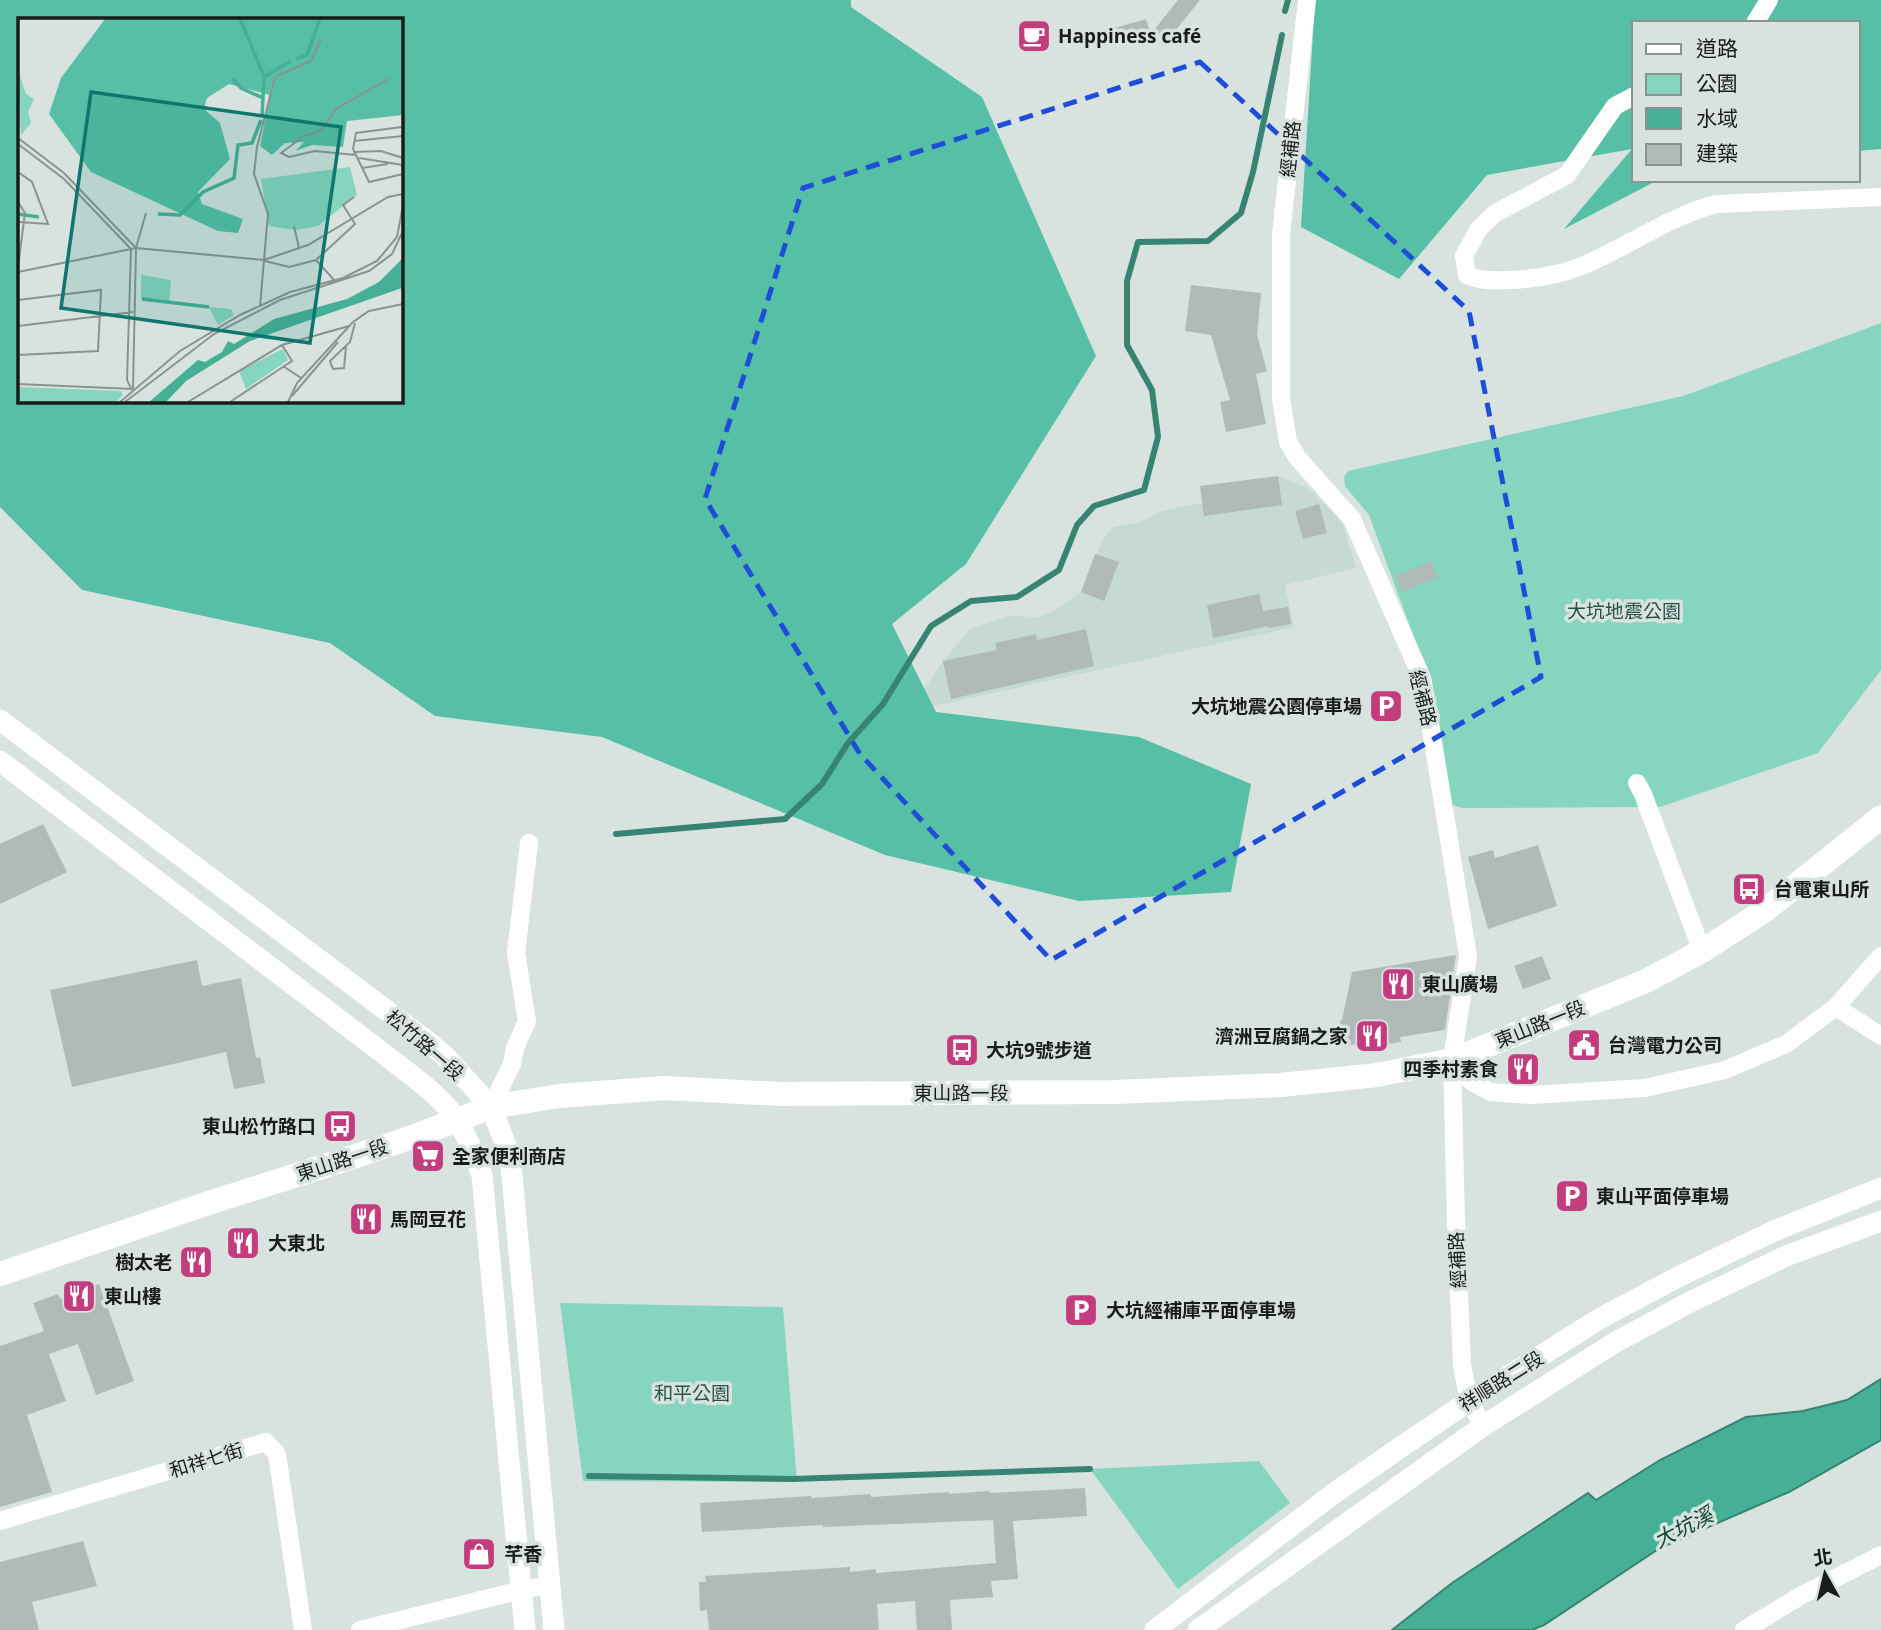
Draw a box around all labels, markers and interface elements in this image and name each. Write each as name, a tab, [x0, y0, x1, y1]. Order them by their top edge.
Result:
cafe icon: Happiness café	[1015, 17, 1053, 55]
inset map	[18, 18, 402, 402]
legend	[1632, 21, 1860, 182]
place label: Happiness café	[1058, 23, 1201, 49]
text: 道路	[1696, 34, 1738, 62]
text: 公園	[1696, 69, 1738, 97]
text: 水域	[1696, 104, 1738, 132]
street label: 經補路	[1274, 119, 1306, 179]
text: 建築	[1696, 139, 1738, 167]
park label: 大坑地震公園	[1567, 598, 1681, 624]
street label: 經補路	[1403, 667, 1443, 729]
parking icon: 大坑地震公園停車場	[1367, 687, 1405, 725]
place label: 大坑地震公園停車場	[1191, 693, 1362, 719]
bus stop icon: 台電東山所	[1730, 870, 1768, 908]
place label: 台電東山所	[1774, 876, 1869, 902]
restaurant icon: 東山廣場	[1379, 965, 1417, 1003]
place label: 東山廣場	[1422, 971, 1498, 997]
street label: 東山路一段	[1491, 994, 1589, 1054]
street label: 松竹路一段	[381, 1004, 469, 1086]
restaurant icon: 濟洲豆腐鍋之家	[1353, 1017, 1391, 1055]
place label: 濟洲豆腐鍋之家	[1215, 1023, 1348, 1049]
public building icon: 台灣電力公司	[1565, 1026, 1603, 1064]
bus stop icon: 大坑9號步道	[943, 1031, 981, 1069]
place label: 台灣電力公司	[1608, 1032, 1722, 1058]
place label: 大坑9號步道	[986, 1037, 1092, 1063]
restaurant icon: 四季村素食	[1504, 1050, 1542, 1088]
place label: 四季村素食	[1403, 1056, 1498, 1082]
street label: 東山路一段	[913, 1080, 1009, 1106]
bus stop icon: 東山松竹路口	[321, 1107, 359, 1145]
place label: 東山松竹路口	[202, 1113, 316, 1139]
street label: 東山路一段	[293, 1133, 391, 1187]
supermarket icon: 全家便利商店	[409, 1137, 447, 1175]
place label: 全家便利商店	[452, 1143, 566, 1169]
parking icon: 東山平面停車場	[1553, 1177, 1591, 1215]
place label: 東山平面停車場	[1596, 1183, 1729, 1209]
restaurant icon: 馬岡豆花	[347, 1200, 385, 1238]
place label: 馬岡豆花	[390, 1206, 466, 1232]
restaurant icon: 大東北	[224, 1224, 262, 1262]
place label: 大東北	[268, 1230, 325, 1256]
street label: 經補路	[1443, 1231, 1471, 1289]
restaurant icon: 樹太老	[177, 1243, 215, 1281]
place label: 樹太老	[115, 1249, 172, 1275]
restaurant icon: 東山樓	[60, 1277, 98, 1315]
place label: 東山樓	[104, 1283, 161, 1309]
parking icon: 大坑經補庫平面停車場	[1062, 1291, 1100, 1329]
place label: 大坑經補庫平面停車場	[1106, 1297, 1296, 1323]
street label: 祥順路二段	[1454, 1345, 1548, 1417]
park label: 和平公園	[654, 1380, 730, 1406]
street label: 和祥七街	[166, 1436, 246, 1484]
water label: 大坑溪	[1649, 1499, 1720, 1554]
shop icon: 芊香	[460, 1535, 498, 1573]
north arrow	[1790, 1539, 1860, 1609]
place label: 芊香	[504, 1541, 542, 1567]
text: 北	[1811, 1543, 1834, 1571]

